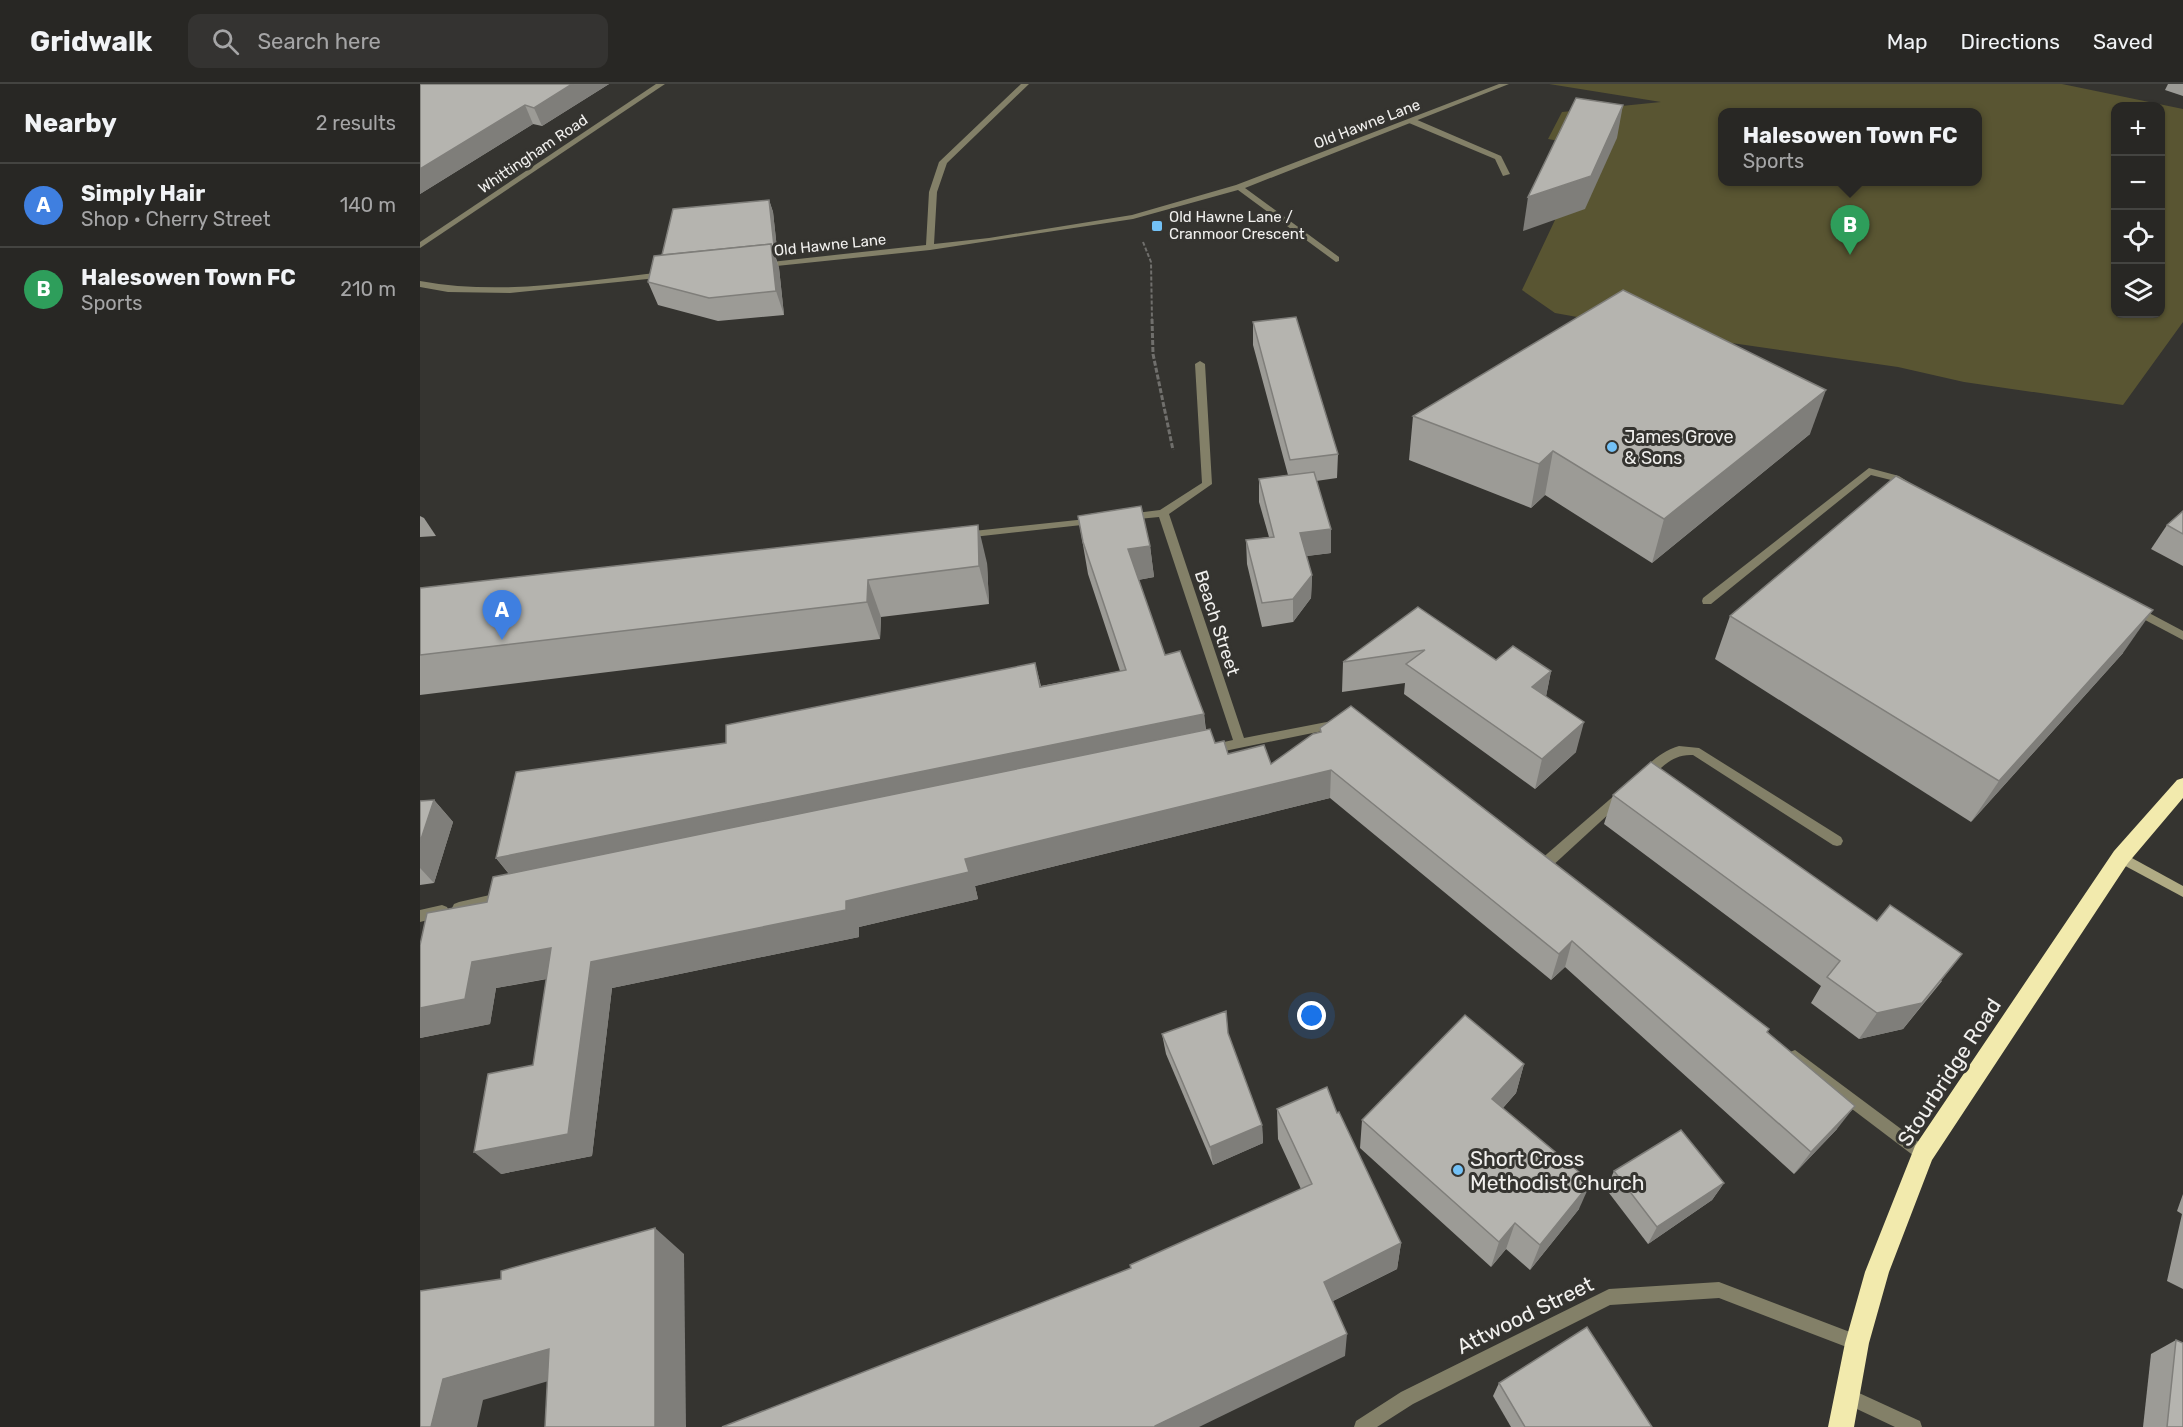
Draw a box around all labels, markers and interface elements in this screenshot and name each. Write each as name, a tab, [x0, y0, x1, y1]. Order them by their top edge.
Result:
search box	[188, 14, 608, 68]
text: Gridwalk	[30, 25, 152, 58]
icon: search	[209, 25, 242, 58]
text: Search here	[257, 28, 381, 55]
text: Map	[1887, 29, 1928, 54]
text: Directions	[1961, 29, 2060, 54]
text: Saved	[2093, 29, 2153, 54]
street label: Old Hawne Lane	[1311, 95, 1423, 153]
map controls	[2111, 102, 2165, 318]
button: +	[2111, 102, 2165, 156]
text: Nearby	[24, 108, 117, 139]
popup	[1718, 108, 1982, 186]
text: 2 results	[316, 111, 396, 135]
street label: Whittingham Road	[475, 111, 591, 197]
text: Halesowen Town FC	[1743, 122, 1957, 149]
text: Sports	[1743, 149, 1804, 173]
button: −	[2111, 156, 2165, 210]
text: Simply Hair	[81, 180, 205, 207]
text: A	[36, 193, 51, 217]
text: 140 m	[340, 193, 396, 217]
pin: B	[1830, 206, 1870, 255]
text: Shop · Cherry Street	[81, 207, 271, 231]
place label: Old Hawne Lane / Cranmoor Crescent	[1169, 208, 1305, 243]
button: locate	[2111, 210, 2165, 264]
marker: Old Hawne Lane / Cranmoor Crescent	[1150, 219, 1164, 233]
street label: Old Hawne Lane	[773, 230, 887, 260]
text: Halesowen Town FC	[81, 264, 296, 291]
button: layers	[2111, 264, 2165, 318]
text: B	[36, 277, 51, 301]
text: 210 m	[340, 277, 396, 301]
text: Sports	[81, 291, 142, 315]
place label: James Grove & Sons	[1624, 426, 1734, 469]
marker: James Grove & Sons	[1605, 440, 1619, 454]
street label: Beach Street	[1190, 568, 1244, 678]
pin: A	[482, 590, 521, 640]
street label: Stourbridge Road	[1892, 993, 2006, 1151]
your location	[1297, 1001, 1326, 1030]
place label: Short Cross Methodist Church	[1470, 1146, 1645, 1195]
marker: Short Cross Methodist Church	[1451, 1163, 1465, 1177]
street label: Attwood Street	[1453, 1271, 1597, 1359]

